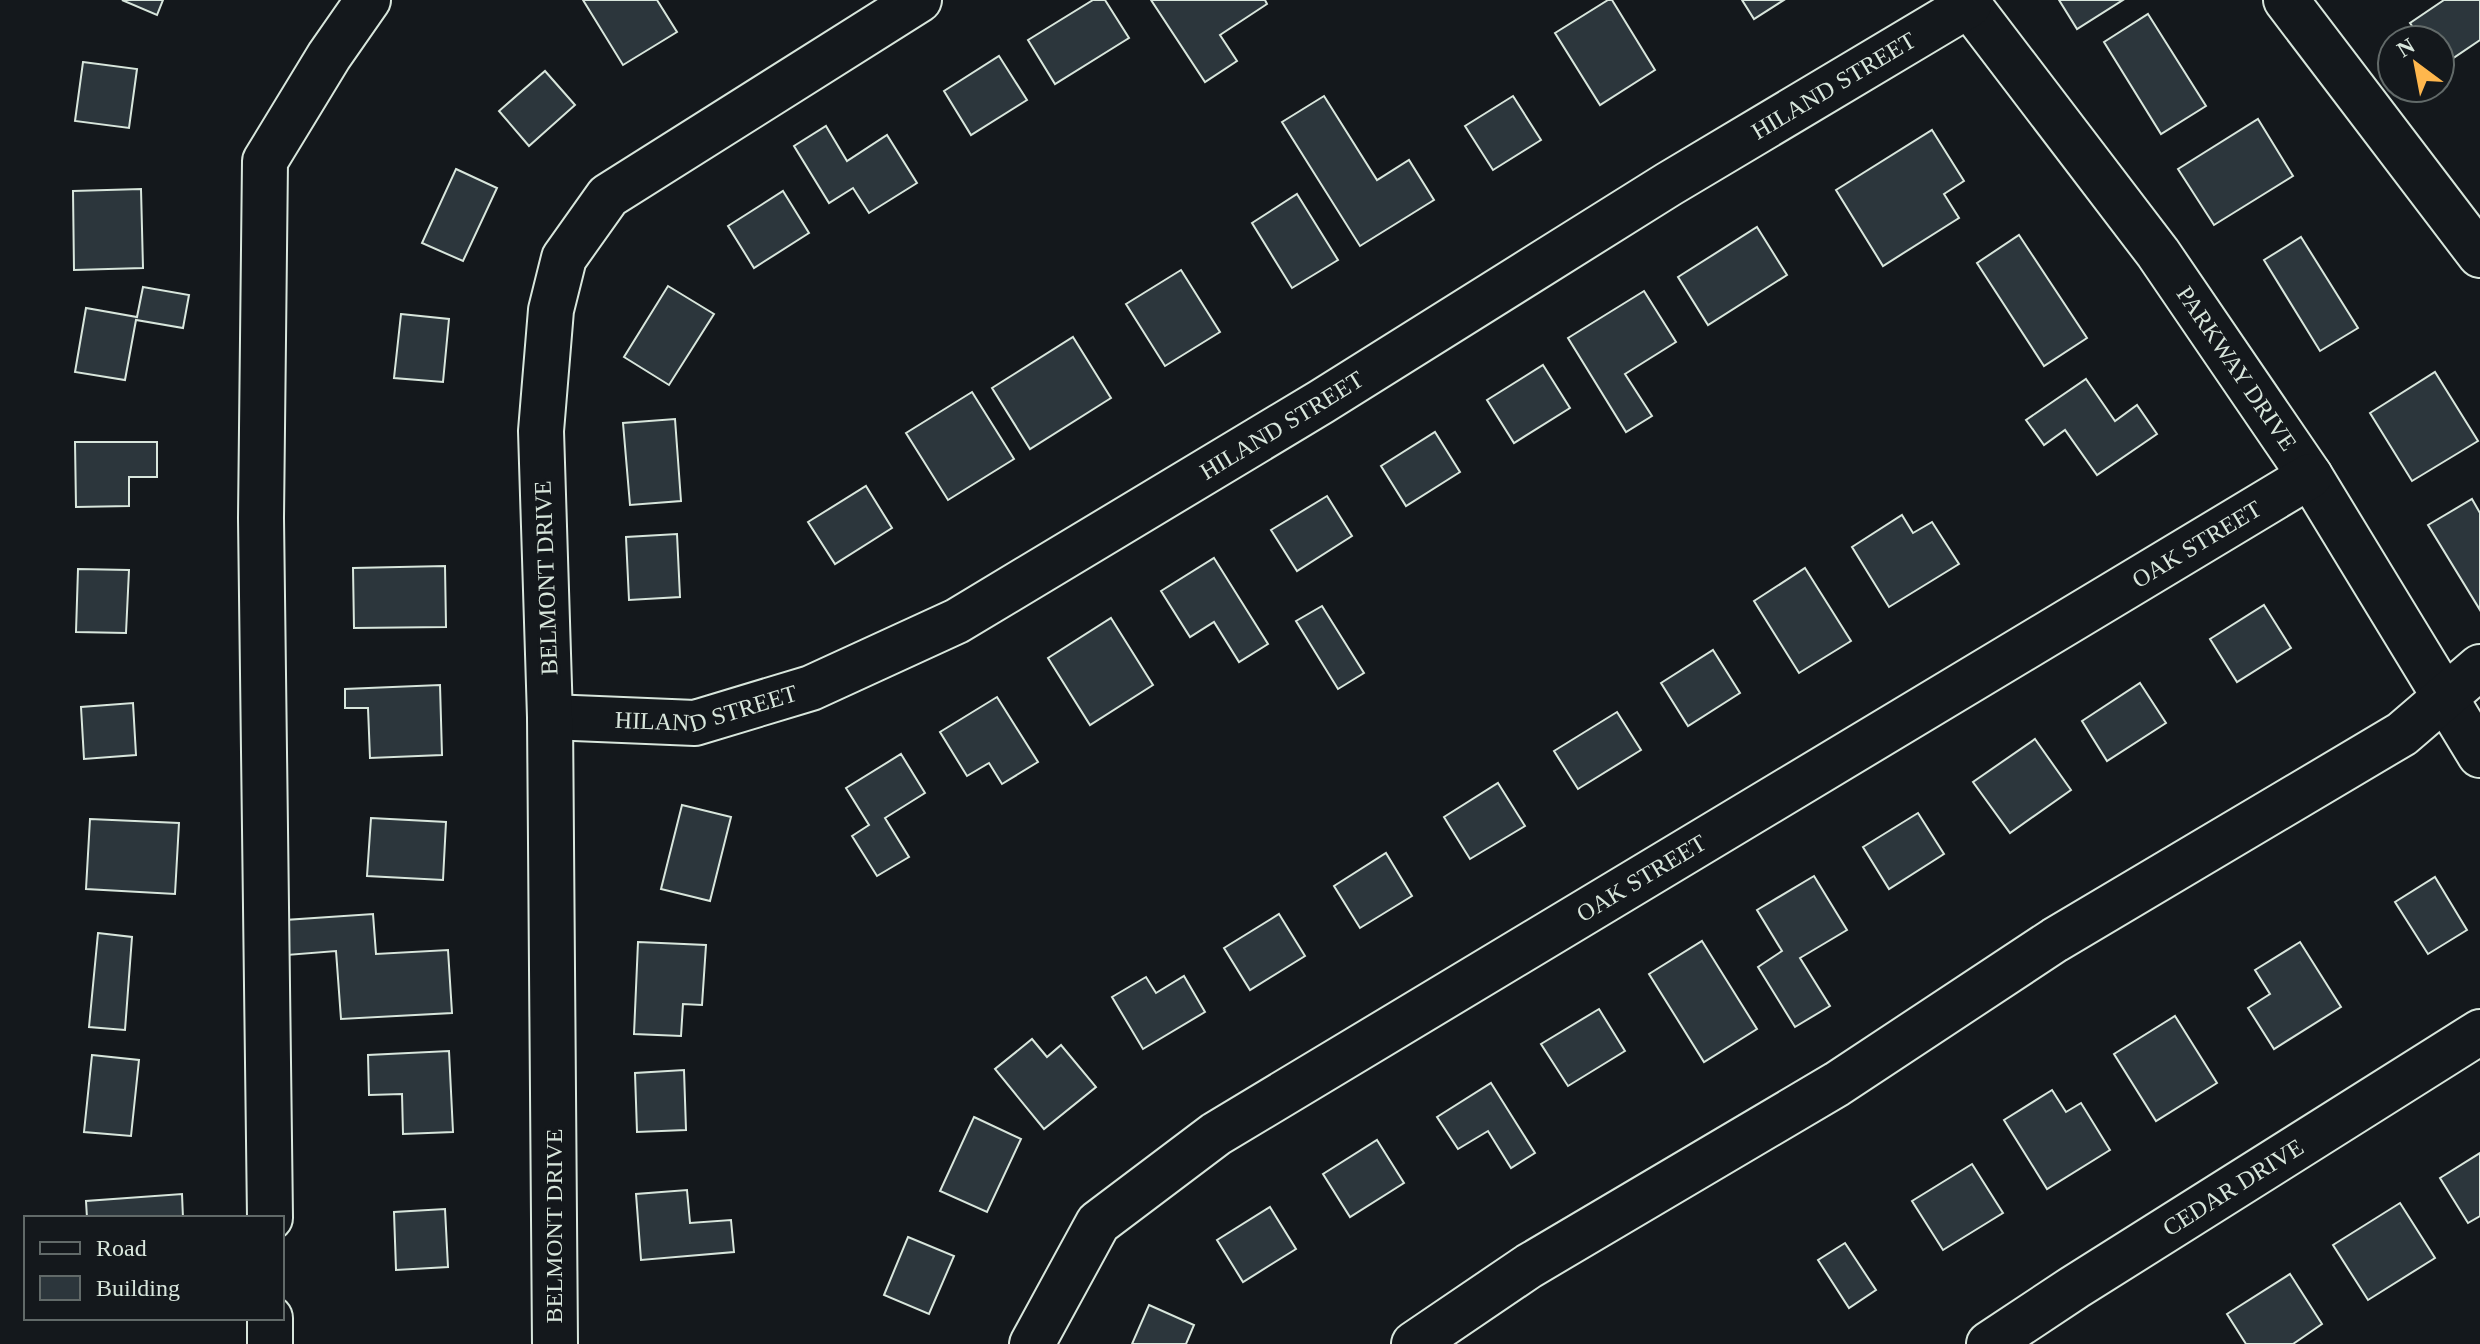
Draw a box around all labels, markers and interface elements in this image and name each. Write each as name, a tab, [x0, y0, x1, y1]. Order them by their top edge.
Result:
north arrow	[2376, 24, 2456, 104]
street label: HILAND STREET	[1747, 27, 1920, 145]
text: N	[2392, 33, 2419, 62]
street label: PARKWAY DRIVE	[2172, 282, 2302, 455]
street label: HILAND STREET	[1195, 366, 1368, 485]
street label: BELMONT DRIVE	[530, 480, 562, 676]
street label: OAK STREET	[2127, 495, 2266, 593]
street label: HILAND STREET	[614, 680, 800, 737]
street label: OAK STREET	[1572, 829, 1711, 927]
street label: BELMONT DRIVE	[541, 1129, 567, 1323]
street label: CEDAR DRIVE	[2158, 1134, 2308, 1241]
legend	[24, 1216, 284, 1320]
text: Road	[96, 1235, 147, 1261]
text: Building	[96, 1275, 180, 1301]

